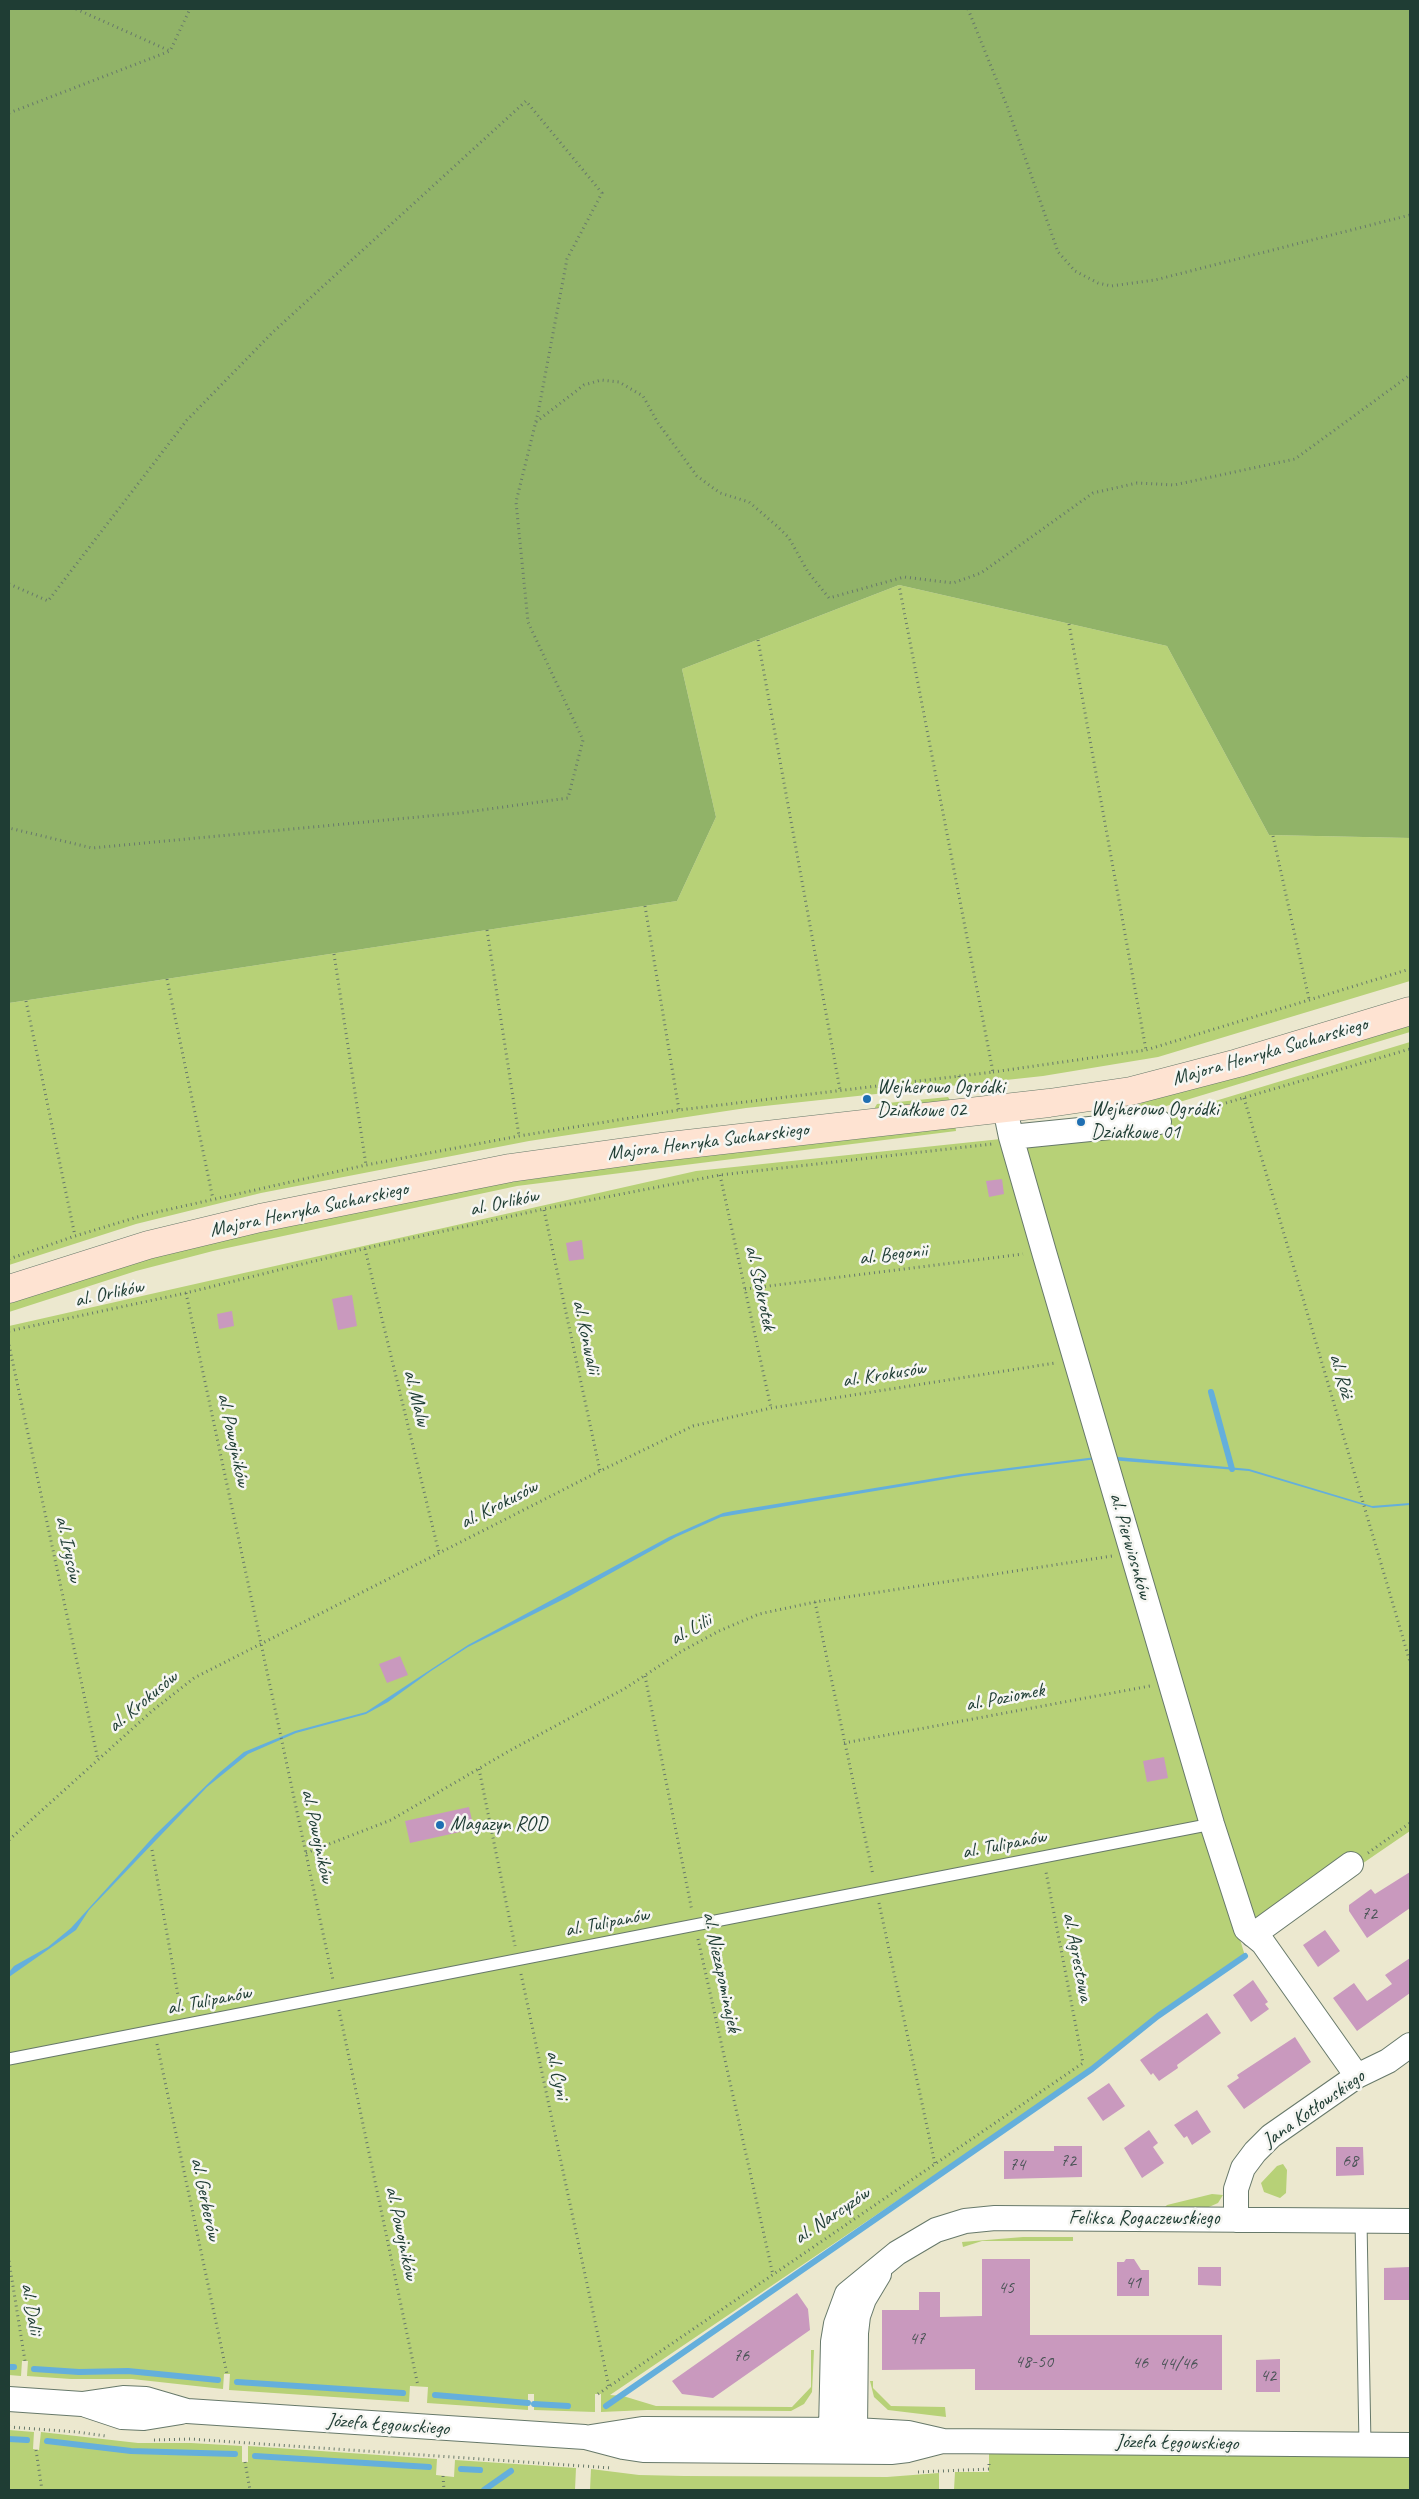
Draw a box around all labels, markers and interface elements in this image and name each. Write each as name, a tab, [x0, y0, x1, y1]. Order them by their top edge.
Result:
street label: Majora Henryka Sucharskiego	[1170, 1013, 1370, 1091]
place label: Wejherowo Ogródki Działkowe 02	[877, 1076, 1005, 1123]
marker: Wejherowo Ogródki Działkowe 02	[861, 1093, 873, 1105]
place label: Wejherowo Ogródki Działkowe 01	[1091, 1098, 1219, 1145]
marker: Wejherowo Ogródki Działkowe 01	[1075, 1116, 1087, 1128]
street label: Majora Henryka Sucharskiego	[606, 1118, 810, 1166]
street label: Majora Henryka Sucharskiego	[208, 1177, 410, 1243]
street label: al. Orlików	[467, 1184, 541, 1222]
street label: al. Begonii	[858, 1239, 928, 1271]
street label: al. Stokrotek	[739, 1243, 781, 1333]
street label: al. Orlików	[72, 1275, 146, 1313]
street label: al. Konwalii	[566, 1298, 606, 1376]
street label: al. Róż	[1323, 1351, 1359, 1401]
street label: al. Krokusów	[841, 1357, 927, 1393]
street label: al. Malw	[397, 1367, 435, 1429]
street label: al. Powojników	[211, 1391, 255, 1489]
street label: al. Krokusów	[456, 1475, 542, 1535]
street label: al. Pierwiosnków	[1103, 1490, 1157, 1602]
street label: al. Irysów	[49, 1514, 87, 1584]
street label: al. Lilii	[666, 1609, 716, 1651]
street label: al. Krokusów	[103, 1666, 183, 1738]
street label: al. Poziomek	[964, 1679, 1046, 1717]
street label: al. Powojników	[295, 1787, 339, 1885]
place label: Magazyn ROD	[450, 1813, 547, 1837]
marker: Magazyn ROD	[434, 1819, 446, 1831]
street label: al. Tulipanów	[960, 1825, 1048, 1865]
street label: al. Tulipanów	[563, 1903, 651, 1943]
house number: 72	[1361, 1903, 1377, 1925]
street label: al. Niezapominajek	[697, 1910, 745, 2034]
street label: al. Agrestowa	[1057, 1910, 1097, 2004]
street label: al. Tulipanów	[165, 1981, 253, 2021]
street label: al. Cyni	[540, 2048, 574, 2102]
street label: Jana Kotłowskiego	[1258, 2065, 1370, 2153]
house number: 72	[1060, 2150, 1076, 2172]
house number: 68	[1342, 2150, 1358, 2172]
house number: 74	[1009, 2154, 1025, 2176]
street label: al. Gerberów	[185, 2155, 225, 2243]
street label: al. Narcyzów	[789, 2182, 875, 2250]
street label: al. Powojników	[379, 2184, 423, 2282]
street label: Feliksa Rogaczewskiego	[1068, 2207, 1220, 2231]
house number: 41	[1125, 2272, 1141, 2294]
house number: 45	[998, 2277, 1014, 2299]
street label: al. Dalii	[15, 2281, 47, 2337]
house number: 47	[909, 2328, 925, 2350]
house number: 76	[733, 2345, 749, 2367]
house number: 48-50	[1015, 2351, 1053, 2373]
house number: 46	[1132, 2352, 1148, 2374]
house number: 44/46	[1159, 2353, 1197, 2375]
house number: 42	[1260, 2365, 1276, 2387]
street label: Józefa Łęgowskiego	[326, 2409, 450, 2441]
street label: Józefa Łęgowskiego	[1115, 2430, 1239, 2456]

